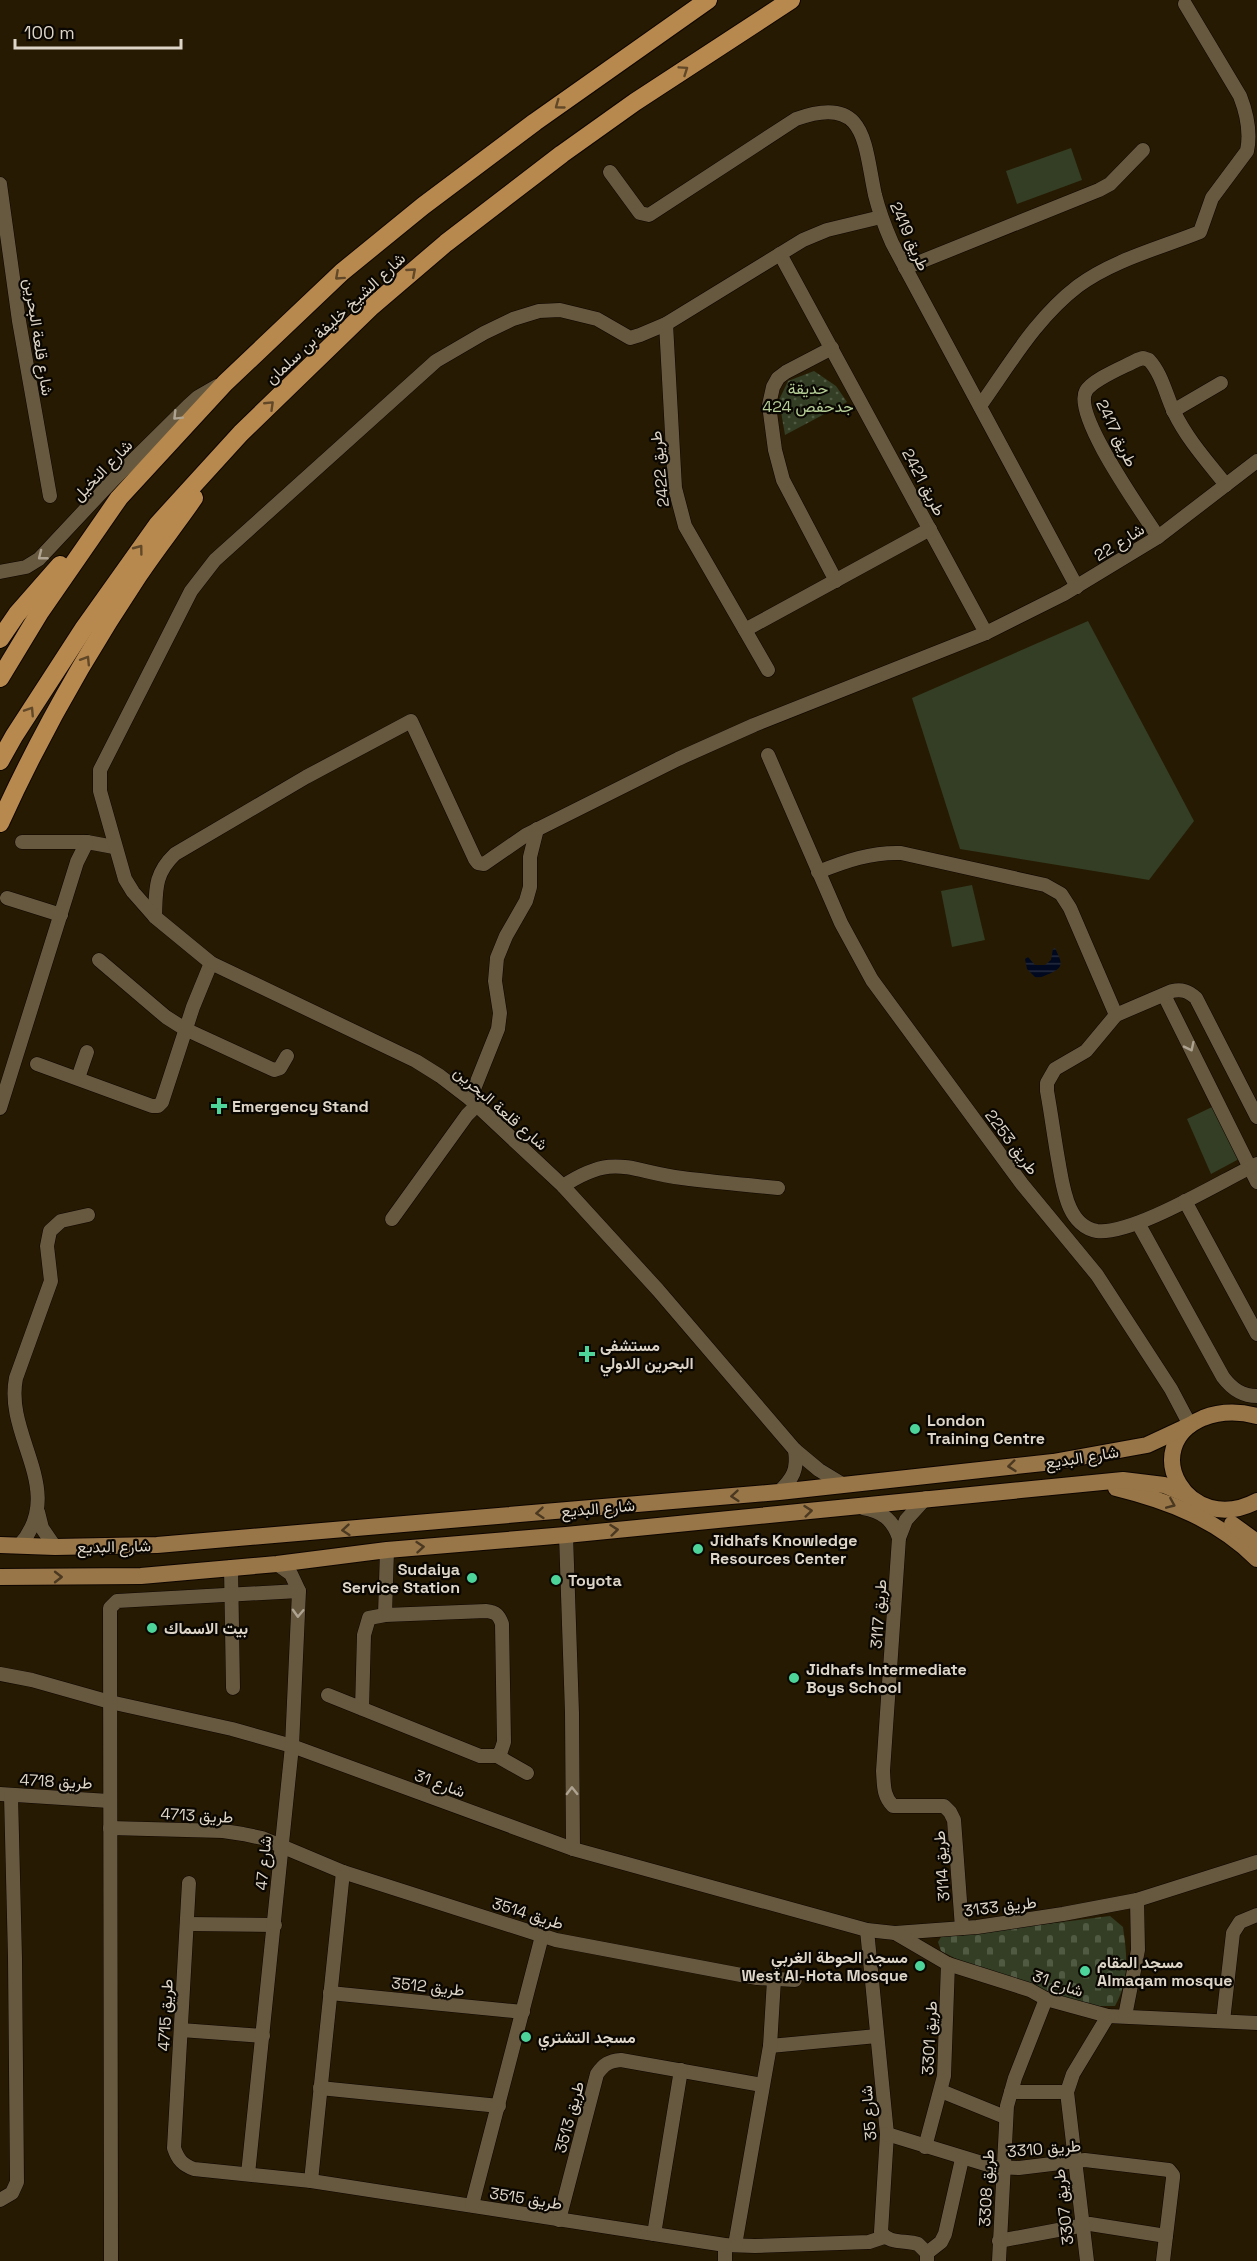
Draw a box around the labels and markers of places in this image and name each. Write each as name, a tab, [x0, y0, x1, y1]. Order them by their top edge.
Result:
place label: Emergency Stand	[232, 1096, 369, 1117]
marker: Emergency Stand	[210, 1097, 228, 1115]
place label: مستشفى البحرين الدولي	[600, 1335, 694, 1377]
marker: مستشفى البحرين الدولي	[578, 1345, 596, 1363]
place label: London Training Centre	[927, 1410, 1045, 1449]
marker: London Training Centre	[908, 1422, 922, 1436]
place label: Jidhafs Knowledge Resources Center	[710, 1530, 857, 1569]
marker: Jidhafs Knowledge Resources Center	[691, 1542, 705, 1556]
place label: Sudaiya Service Station	[342, 1559, 460, 1598]
place label: Toyota	[568, 1570, 622, 1591]
marker: Sudaiya Service Station	[465, 1571, 479, 1585]
marker: Toyota	[549, 1573, 563, 1587]
place label: بيت الاسماك	[164, 1618, 248, 1639]
marker: بيت الاسماك	[145, 1621, 159, 1635]
place label: Jidhafs Intermediate Boys School	[806, 1659, 967, 1698]
marker: Jidhafs Intermediate Boys School	[787, 1671, 801, 1685]
place label: مسجد الحوطة الغربي West Al-Hota Mosque	[742, 1947, 908, 1986]
place label: مسجد المقام Almaqam mosque	[1097, 1952, 1232, 1991]
marker: مسجد الحوطة الغربي West Al-Hota Mosque	[913, 1959, 927, 1973]
marker: مسجد المقام Almaqam mosque	[1078, 1964, 1092, 1978]
place label: مسجد التشتري	[538, 2027, 636, 2051]
marker: مسجد التشتري	[519, 2030, 533, 2044]

